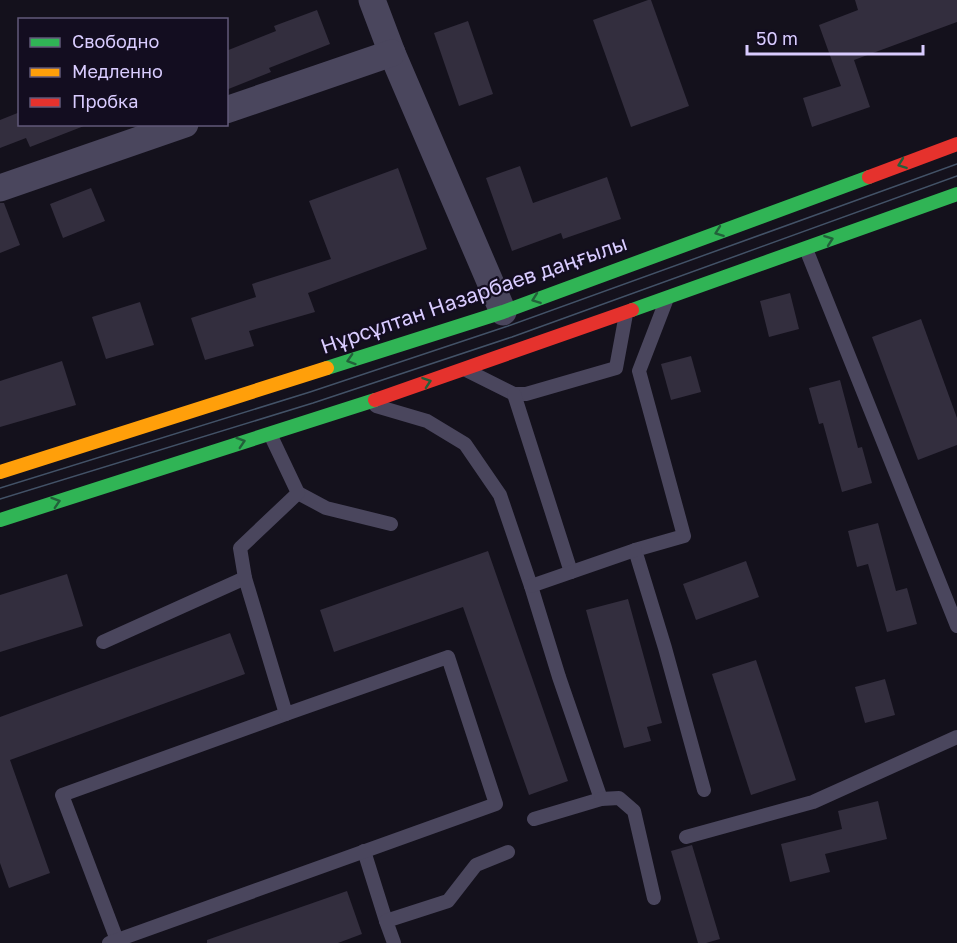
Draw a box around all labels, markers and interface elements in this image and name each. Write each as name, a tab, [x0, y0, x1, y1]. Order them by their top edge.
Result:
legend	[18, 18, 228, 126]
scale bar	[747, 18, 922, 56]
text: 50 m	[756, 27, 798, 49]
text: Свободно	[72, 30, 159, 52]
text: Медленно	[72, 60, 163, 82]
text: Пробка	[72, 90, 138, 112]
one-way arrow	[897, 157, 908, 169]
one-way arrow	[714, 224, 725, 237]
street label: Нұрсұлтан Назарбаев даңғылы	[317, 229, 630, 359]
one-way arrow	[823, 235, 834, 248]
one-way arrow	[532, 292, 542, 305]
one-way arrow	[346, 353, 357, 365]
one-way arrow	[421, 376, 432, 389]
one-way arrow	[235, 437, 246, 449]
one-way arrow	[50, 496, 61, 509]

